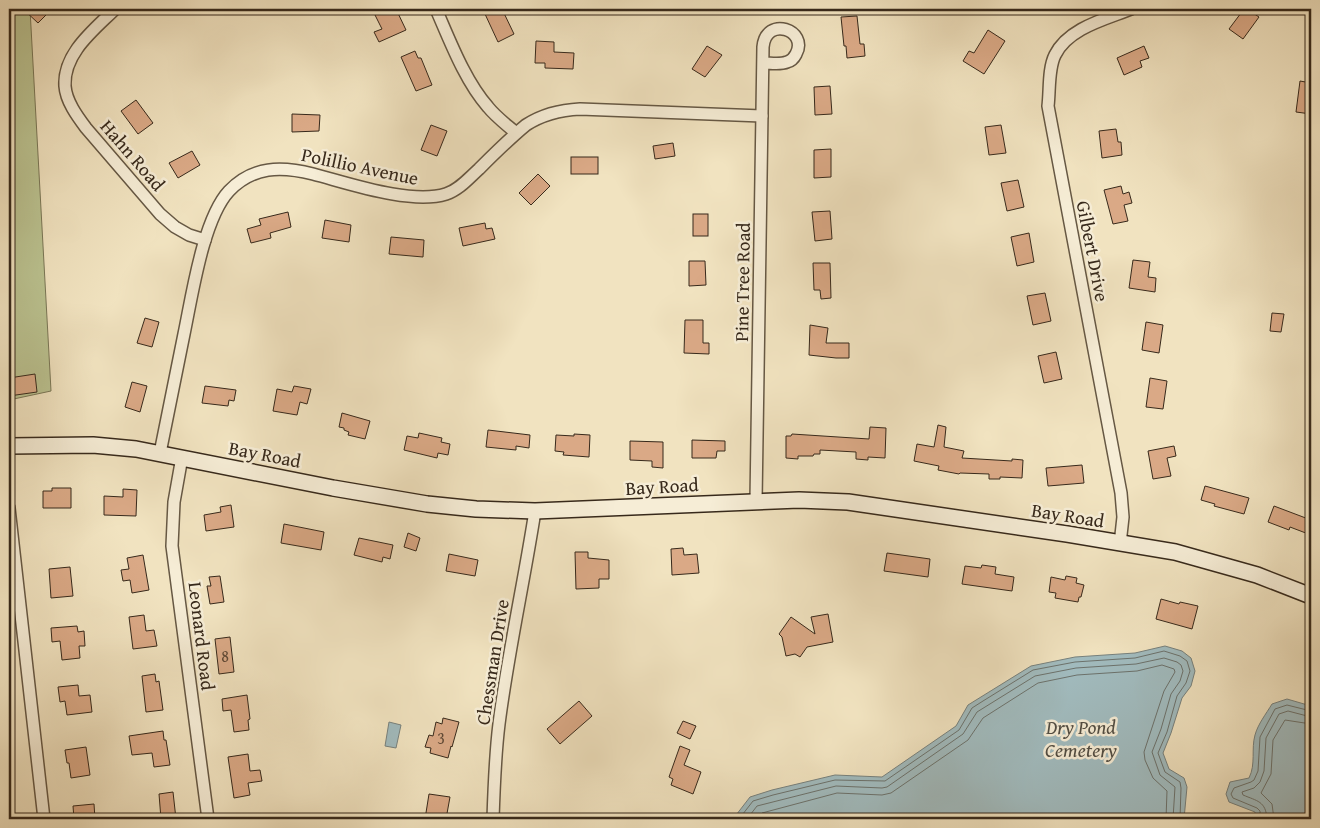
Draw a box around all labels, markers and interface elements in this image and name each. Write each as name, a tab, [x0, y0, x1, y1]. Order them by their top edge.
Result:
street label: Hahn Road	[94, 113, 173, 198]
street label: Polillio Avenue	[299, 140, 421, 192]
street label: Gilbert Drive	[1070, 198, 1116, 304]
street label: Pine Tree Road	[727, 221, 757, 342]
street label: Bay Road	[226, 433, 304, 475]
street label: Bay Road	[625, 470, 700, 502]
street label: Bay Road	[1030, 495, 1107, 535]
street label: Leonard Road	[181, 580, 223, 693]
street label: Chessman Drive	[468, 597, 516, 727]
house number: 8	[221, 644, 229, 668]
water label: Dry Pond Cemetery	[1045, 712, 1117, 764]
house number: 3	[437, 726, 445, 750]

